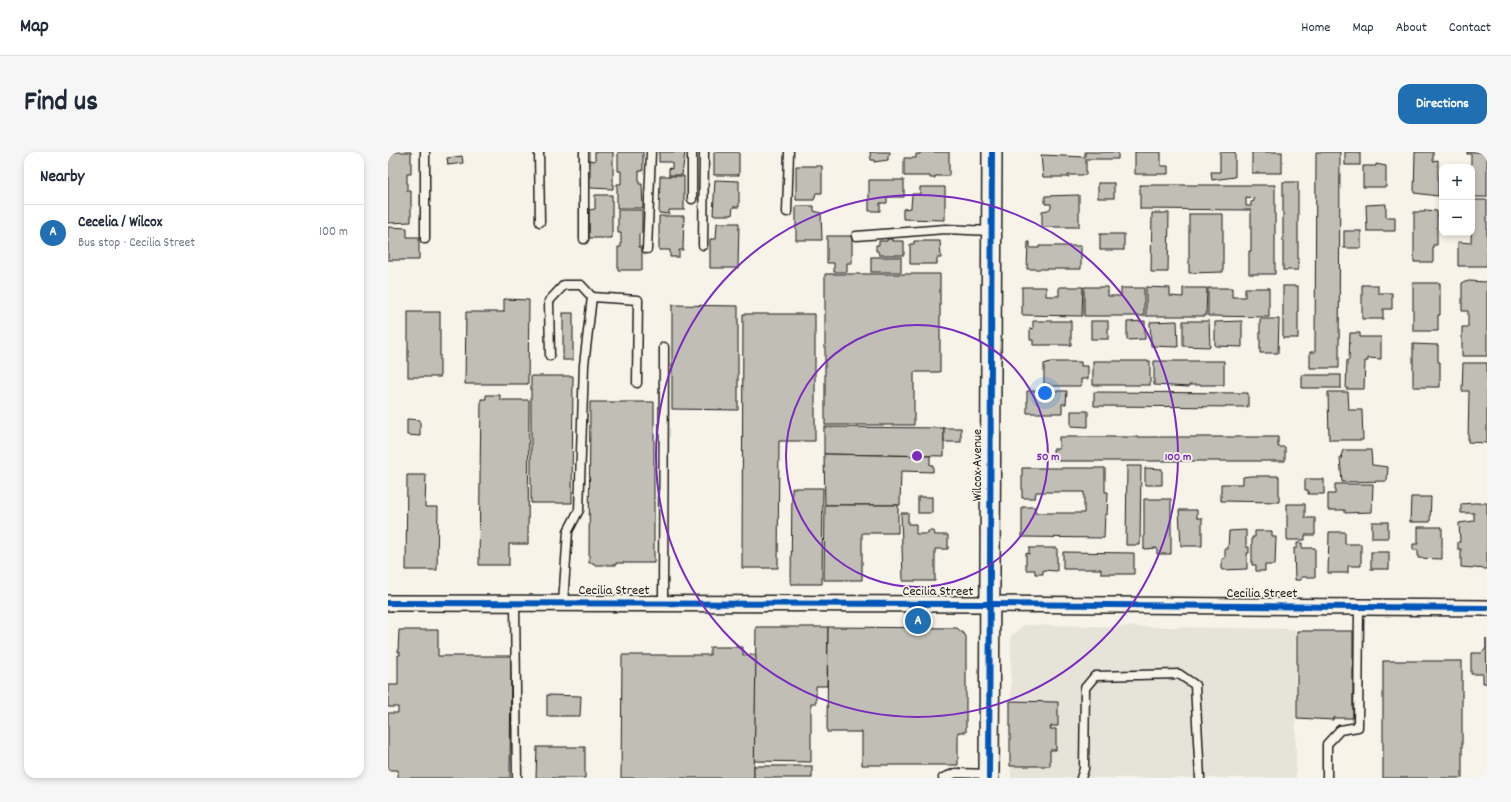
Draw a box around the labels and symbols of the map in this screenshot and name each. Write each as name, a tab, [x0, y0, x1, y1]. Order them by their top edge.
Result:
your location	[1035, 383, 1055, 403]
street label: Wilcox Avenue	[968, 429, 988, 501]
centre of rings	[910, 449, 924, 463]
text: 50 m	[1036, 449, 1060, 466]
text: 100 m	[1165, 449, 1191, 466]
street label: Cecilia Street	[579, 581, 649, 601]
street label: Cecilia Street	[903, 582, 973, 602]
street label: Cecilia Street	[1227, 584, 1297, 604]
pin: A	[905, 606, 931, 636]

